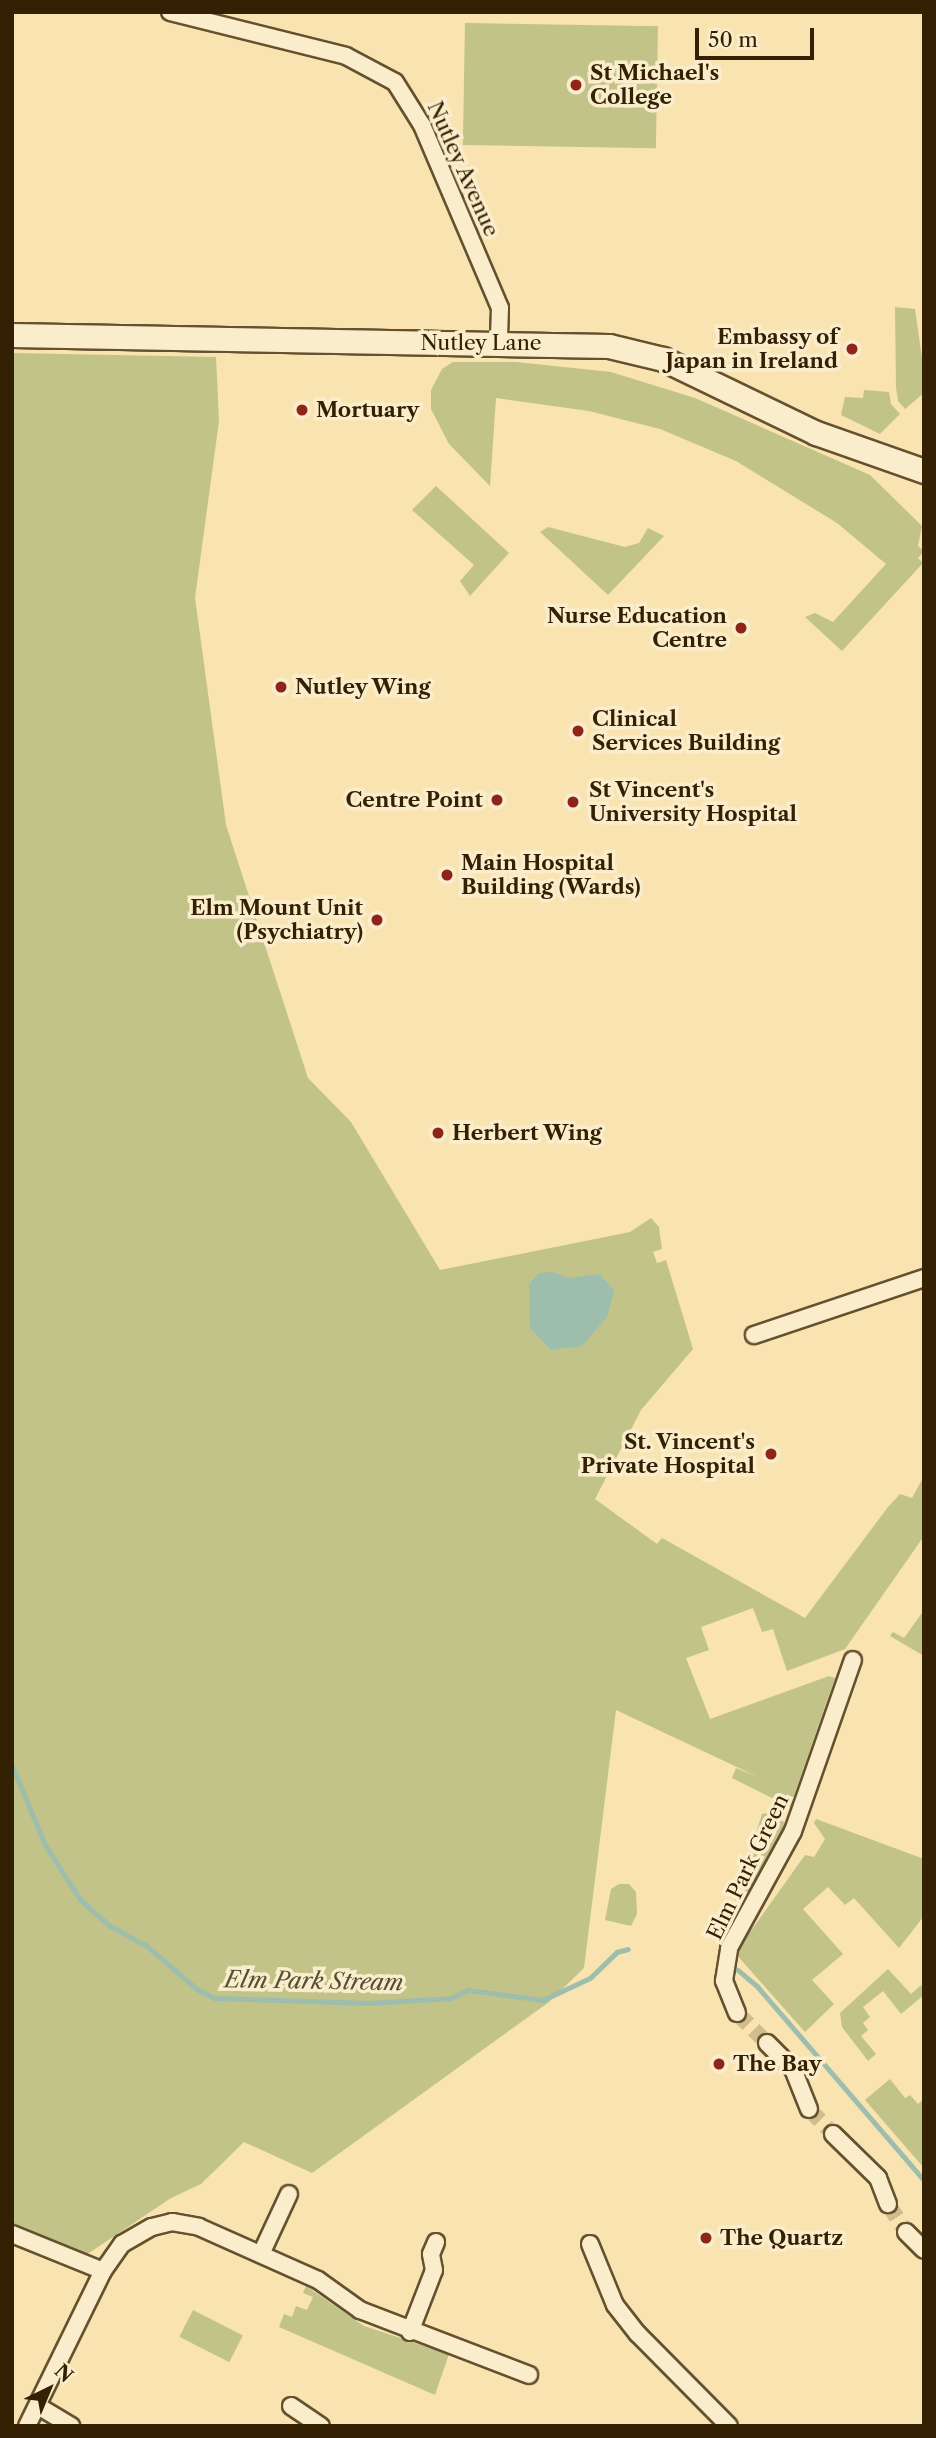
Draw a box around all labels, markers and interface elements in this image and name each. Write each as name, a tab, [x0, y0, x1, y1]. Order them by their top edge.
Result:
scale bar	[698, 14, 817, 58]
text: 50 m	[708, 27, 758, 52]
place label: St Michael's College	[590, 60, 719, 110]
marker: St Michael's College	[568, 77, 584, 93]
street label: Nutley Avenue	[422, 97, 504, 241]
place label: Embassy of Japan in Ireland	[665, 324, 838, 374]
street label: Nutley Lane	[420, 330, 542, 356]
marker: Embassy of Japan in Ireland	[844, 341, 860, 357]
place label: Mortuary	[316, 397, 419, 423]
marker: Mortuary	[294, 402, 310, 418]
place label: Nurse Education Centre	[547, 603, 727, 653]
marker: Nurse Education Centre	[733, 620, 749, 636]
place label: Nutley Wing	[295, 674, 432, 700]
marker: Nutley Wing	[273, 679, 289, 695]
place label: Clinical Services Building	[592, 706, 780, 756]
marker: Clinical Services Building	[570, 723, 586, 739]
place label: St Vincent's University Hospital	[589, 777, 798, 827]
place label: Centre Point	[345, 787, 483, 813]
marker: Centre Point	[489, 792, 505, 808]
marker: St Vincent's University Hospital	[563, 792, 583, 812]
place label: Main Hospital Building (Wards)	[461, 850, 641, 900]
marker: Main Hospital Building (Wards)	[439, 867, 455, 883]
place label: Elm Mount Unit (Psychiatry)	[190, 895, 363, 945]
marker: Elm Mount Unit (Psychiatry)	[369, 912, 385, 928]
place label: Herbert Wing	[452, 1120, 603, 1146]
marker: Herbert Wing	[430, 1125, 446, 1141]
place label: St. Vincent's Private Hospital	[581, 1429, 755, 1479]
marker: St. Vincent's Private Hospital	[761, 1444, 781, 1464]
street label: Elm Park Green	[702, 1790, 794, 1944]
water label: Elm Park Stream	[224, 1966, 404, 1996]
place label: The Bay	[733, 2051, 822, 2077]
marker: The Bay	[711, 2056, 727, 2072]
place label: The Quartz	[720, 2225, 843, 2251]
marker: The Quartz	[698, 2230, 714, 2246]
north arrow	[14, 2354, 84, 2424]
text: N	[50, 2359, 78, 2387]

